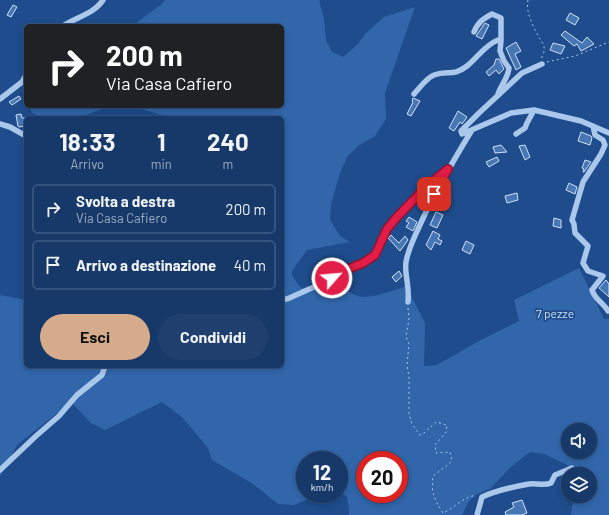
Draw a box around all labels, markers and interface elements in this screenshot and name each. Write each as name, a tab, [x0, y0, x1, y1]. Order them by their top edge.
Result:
text: 200 m	[106, 38, 183, 72]
icon: right	[40, 40, 92, 92]
text: Via Casa Cafiero	[106, 72, 232, 94]
text: 18:33	[59, 127, 115, 156]
text: 1	[157, 127, 165, 156]
text: 240	[207, 127, 249, 156]
text: Arrivo	[70, 156, 104, 172]
text: min	[151, 156, 172, 172]
text: m	[223, 156, 233, 172]
pin	[417, 177, 451, 211]
icon: arrive	[423, 183, 445, 205]
text: Svolta a destra	[76, 192, 175, 210]
icon: right	[42, 198, 64, 220]
text: 200 m	[226, 200, 266, 218]
text: Via Casa Cafiero	[76, 210, 167, 226]
icon: arrive	[42, 254, 64, 276]
text: Arrivo a destinazione	[76, 256, 216, 274]
text: 40 m	[234, 256, 266, 274]
position arrow	[311, 257, 353, 299]
park label: 7 pezze	[536, 306, 574, 320]
button: Esci	[40, 314, 150, 360]
button: Condividi	[158, 314, 268, 360]
map controls	[561, 423, 597, 503]
button: sound	[561, 423, 597, 459]
speed limit sign: 20	[356, 451, 408, 503]
text: 12	[313, 460, 331, 484]
button: layers	[561, 467, 597, 503]
text: km/h	[311, 481, 333, 493]

